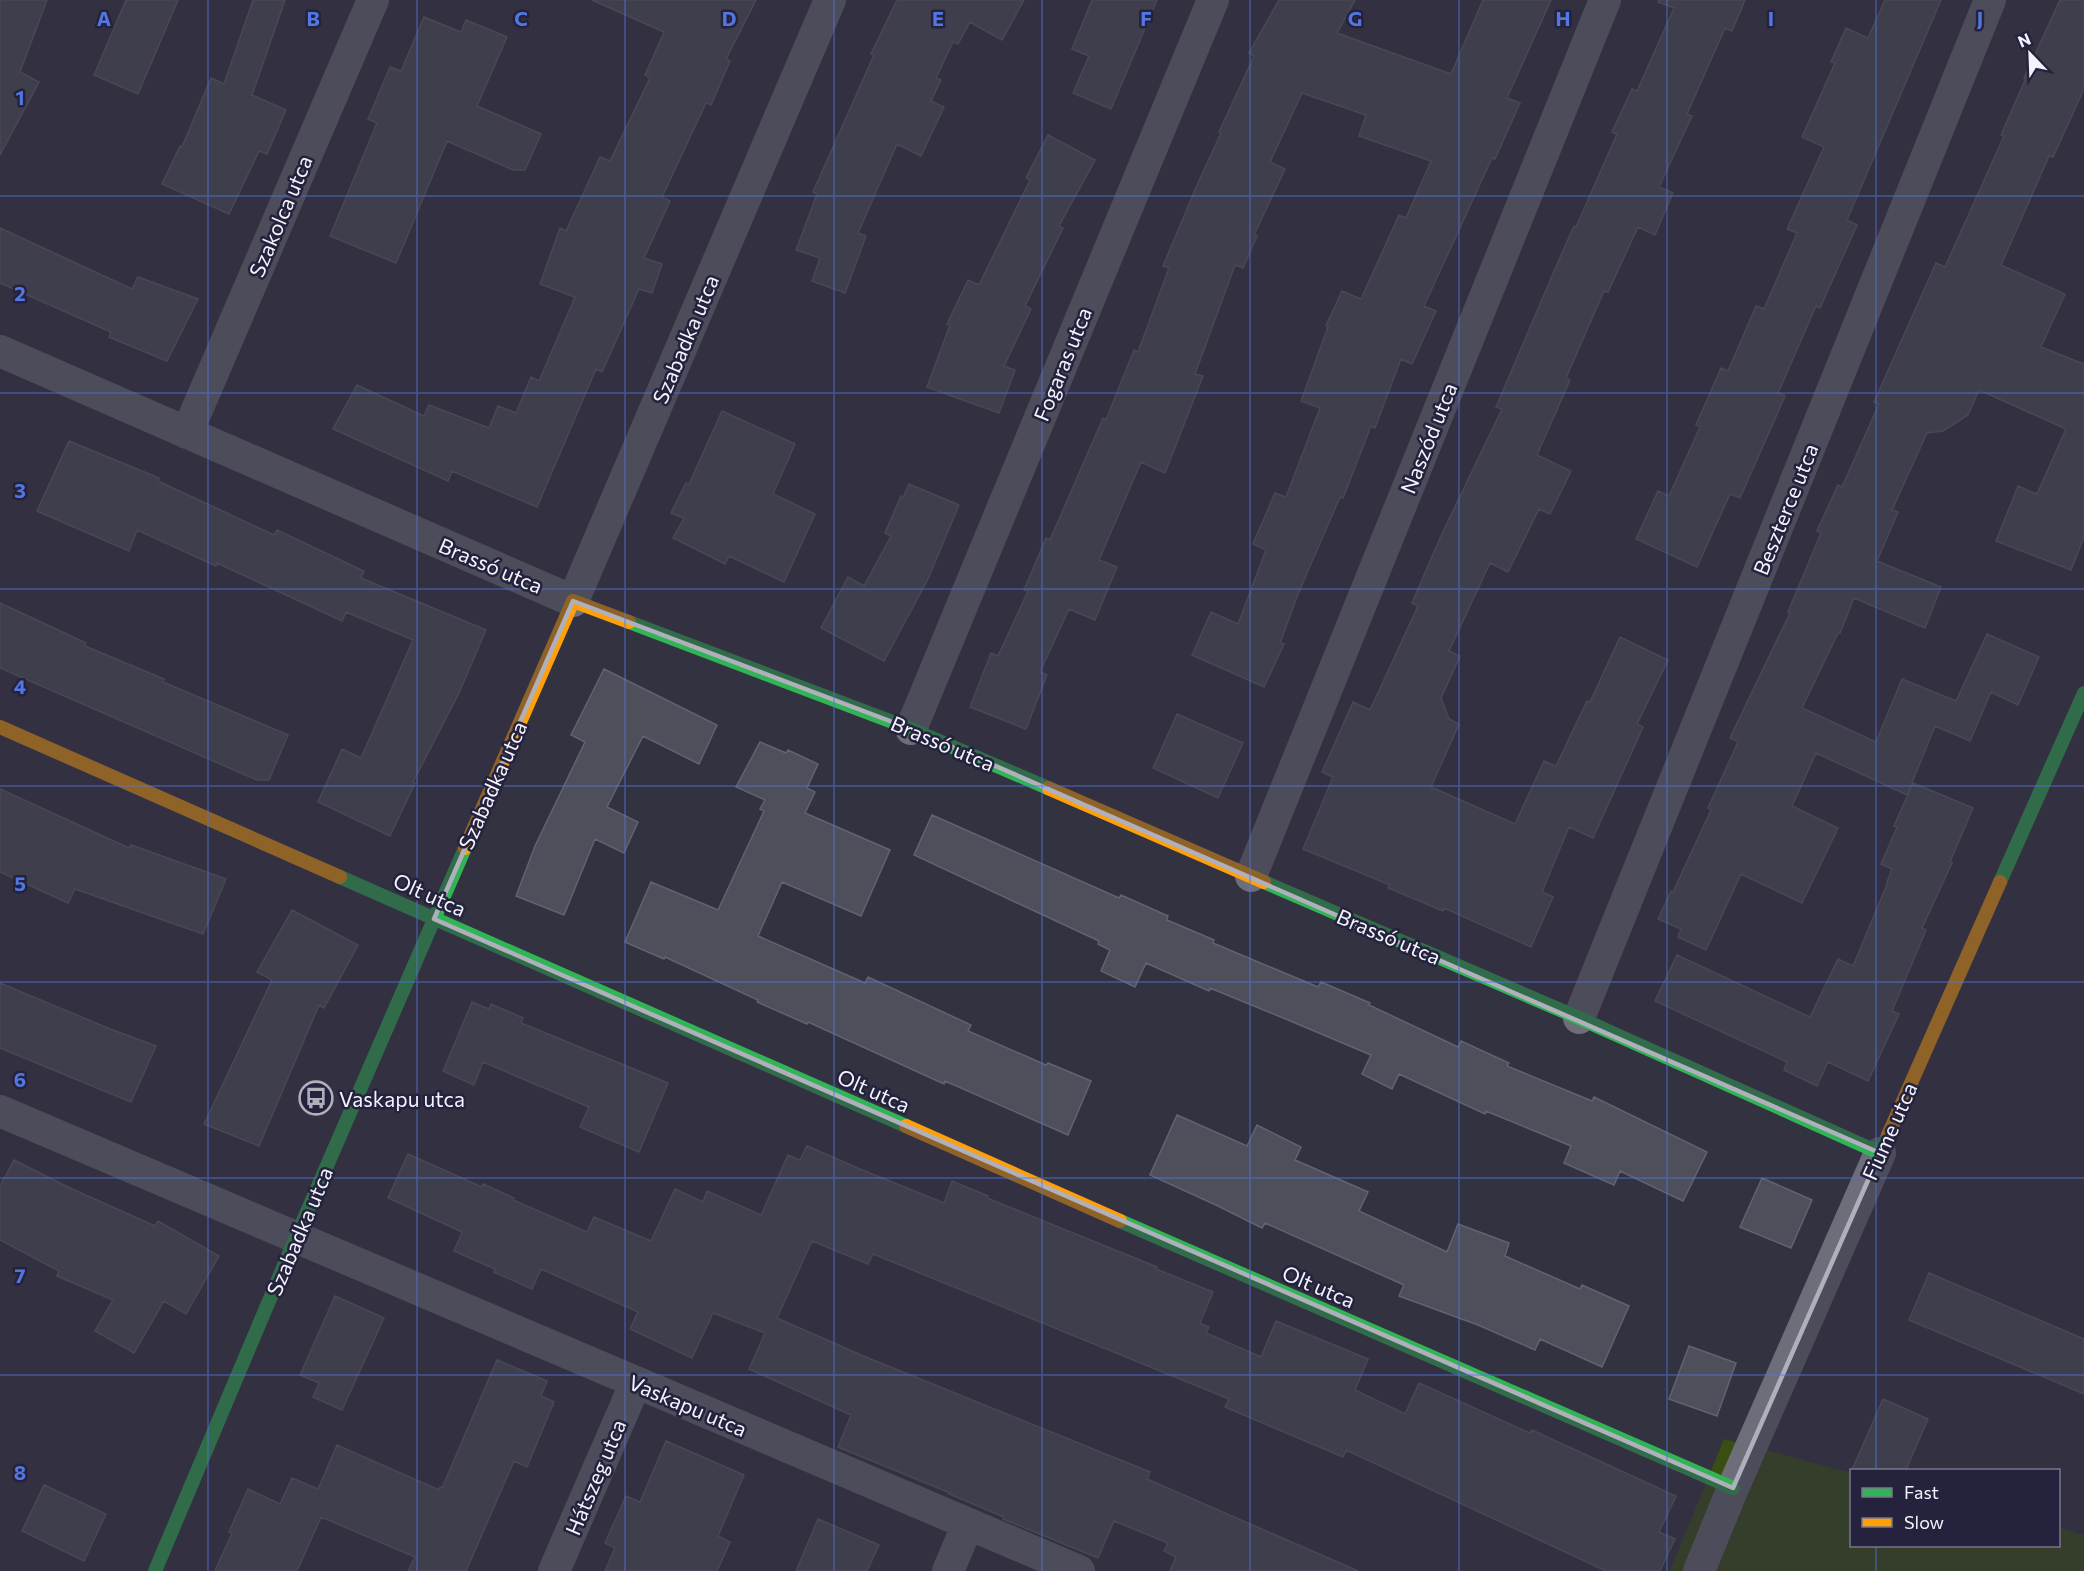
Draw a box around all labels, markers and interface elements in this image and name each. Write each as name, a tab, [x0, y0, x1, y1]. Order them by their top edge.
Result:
text: A	[97, 6, 111, 30]
text: B	[306, 6, 320, 30]
text: C	[514, 6, 528, 30]
text: D	[722, 6, 736, 30]
text: E	[932, 6, 944, 30]
text: F	[1140, 6, 1152, 30]
text: G	[1348, 6, 1362, 30]
text: H	[1556, 6, 1571, 30]
text: I	[1768, 6, 1774, 30]
text: J	[1977, 6, 1983, 30]
north arrow	[2000, 24, 2060, 84]
text: N	[2015, 29, 2033, 51]
text: 1	[15, 85, 25, 109]
street label: Szakolca utca	[243, 152, 317, 280]
street label: Szabadka utca	[647, 271, 723, 407]
text: 2	[14, 281, 26, 305]
street label: Fogaras utca	[1028, 303, 1096, 425]
street label: Naszód utca	[1394, 379, 1462, 497]
street label: Beszterce utca	[1747, 440, 1823, 578]
text: 3	[14, 478, 26, 502]
street label: Brassó utca	[436, 532, 546, 598]
text: 4	[14, 674, 26, 698]
street label: Brassó utca	[888, 710, 998, 776]
street label: Szabadka utca	[453, 717, 531, 853]
street label: Olt utca	[390, 867, 470, 921]
text: 5	[14, 871, 26, 895]
street label: Brassó utca	[1334, 903, 1444, 969]
street label: Olt utca	[834, 1063, 914, 1117]
text: 6	[14, 1067, 26, 1091]
street label: Fiume utca	[1856, 1078, 1922, 1184]
bus stop icon: Vaskapu utca	[298, 1080, 334, 1116]
place label: Vaskapu utca	[339, 1086, 465, 1111]
street label: Szabadka utca	[261, 1163, 337, 1299]
street label: Olt utca	[1279, 1260, 1359, 1312]
text: 7	[15, 1263, 26, 1287]
street label: Vaskapu utca	[625, 1369, 751, 1441]
street label: Hátszeg utca	[559, 1415, 631, 1539]
text: 8	[14, 1460, 26, 1484]
legend	[1850, 1469, 2060, 1547]
text: Fast	[1904, 1481, 1939, 1503]
text: Slow	[1904, 1511, 1944, 1533]

